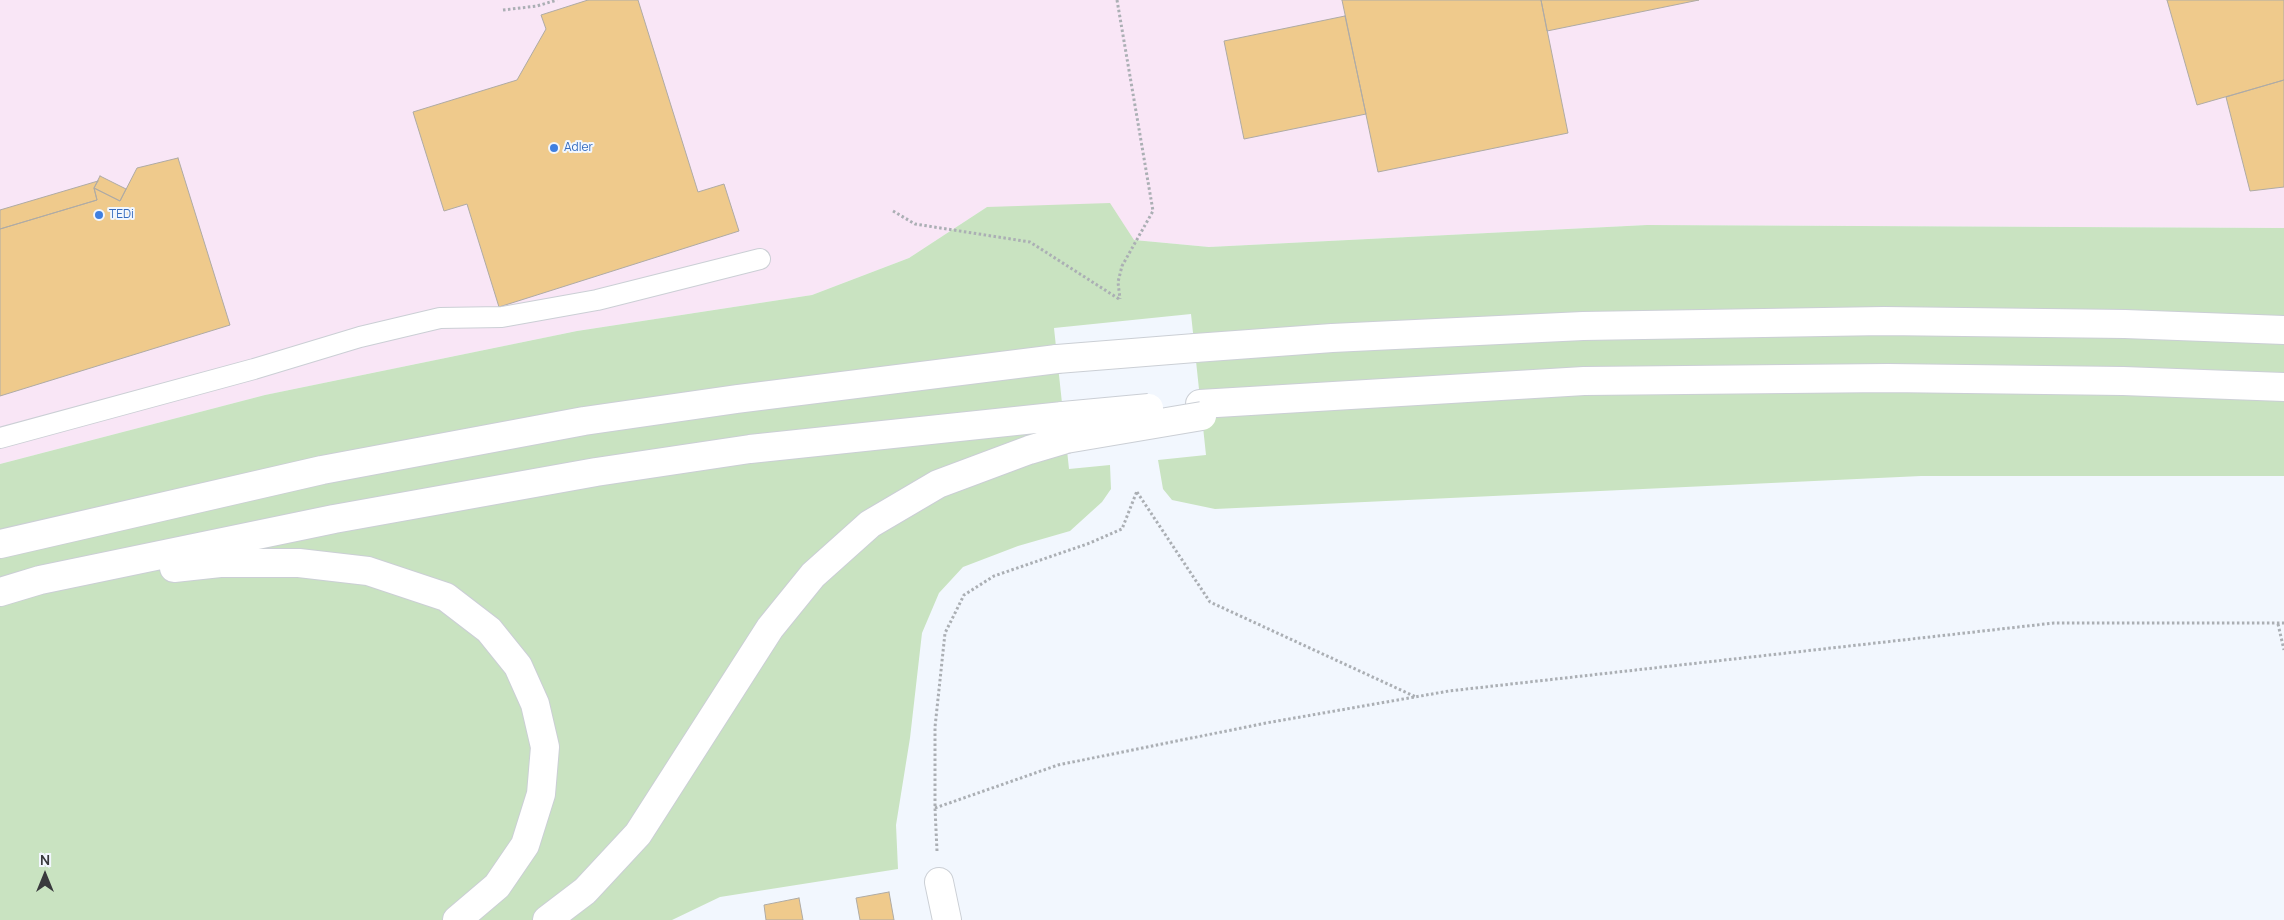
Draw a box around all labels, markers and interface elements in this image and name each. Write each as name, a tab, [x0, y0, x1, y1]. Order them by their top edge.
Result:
place label: Adler	[564, 141, 593, 155]
marker: Adler	[548, 142, 560, 154]
place label: TEDi	[109, 208, 134, 222]
marker: TEDi	[93, 209, 105, 221]
north arrow	[20, 850, 70, 900]
text: N	[40, 850, 50, 869]

